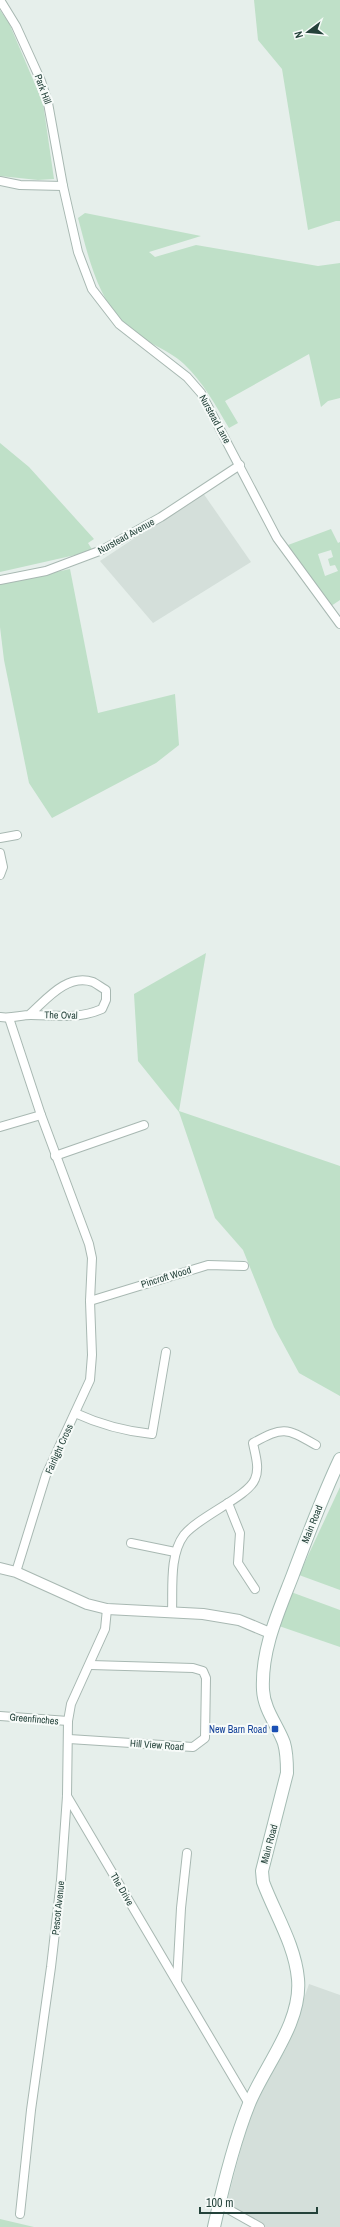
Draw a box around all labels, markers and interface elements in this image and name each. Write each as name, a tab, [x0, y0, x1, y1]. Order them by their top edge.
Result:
north arrow	[288, 12, 328, 52]
text: N	[291, 30, 306, 40]
street label: Park Hill	[32, 72, 54, 106]
street label: Nurstead Lane	[196, 392, 234, 446]
street label: Nurstead Avenue	[95, 515, 157, 557]
street label: The Oval	[44, 1008, 78, 1022]
street label: Pincroft Wood	[139, 1263, 193, 1291]
street label: Fairlight Cross	[42, 1422, 76, 1476]
street label: Main Road	[298, 1503, 326, 1545]
street label: Greenfinches	[9, 1710, 59, 1728]
place label: New Barn Road	[209, 1723, 267, 1736]
marker: New Barn Road	[270, 1724, 280, 1734]
street label: Hill View Road	[130, 1737, 184, 1753]
street label: Main Road	[258, 1823, 280, 1865]
street label: The Drive	[107, 1870, 137, 1908]
street label: Pescot Avenue	[49, 1880, 67, 1936]
scale bar	[200, 2189, 317, 2215]
text: 100 m	[206, 2195, 233, 2211]

